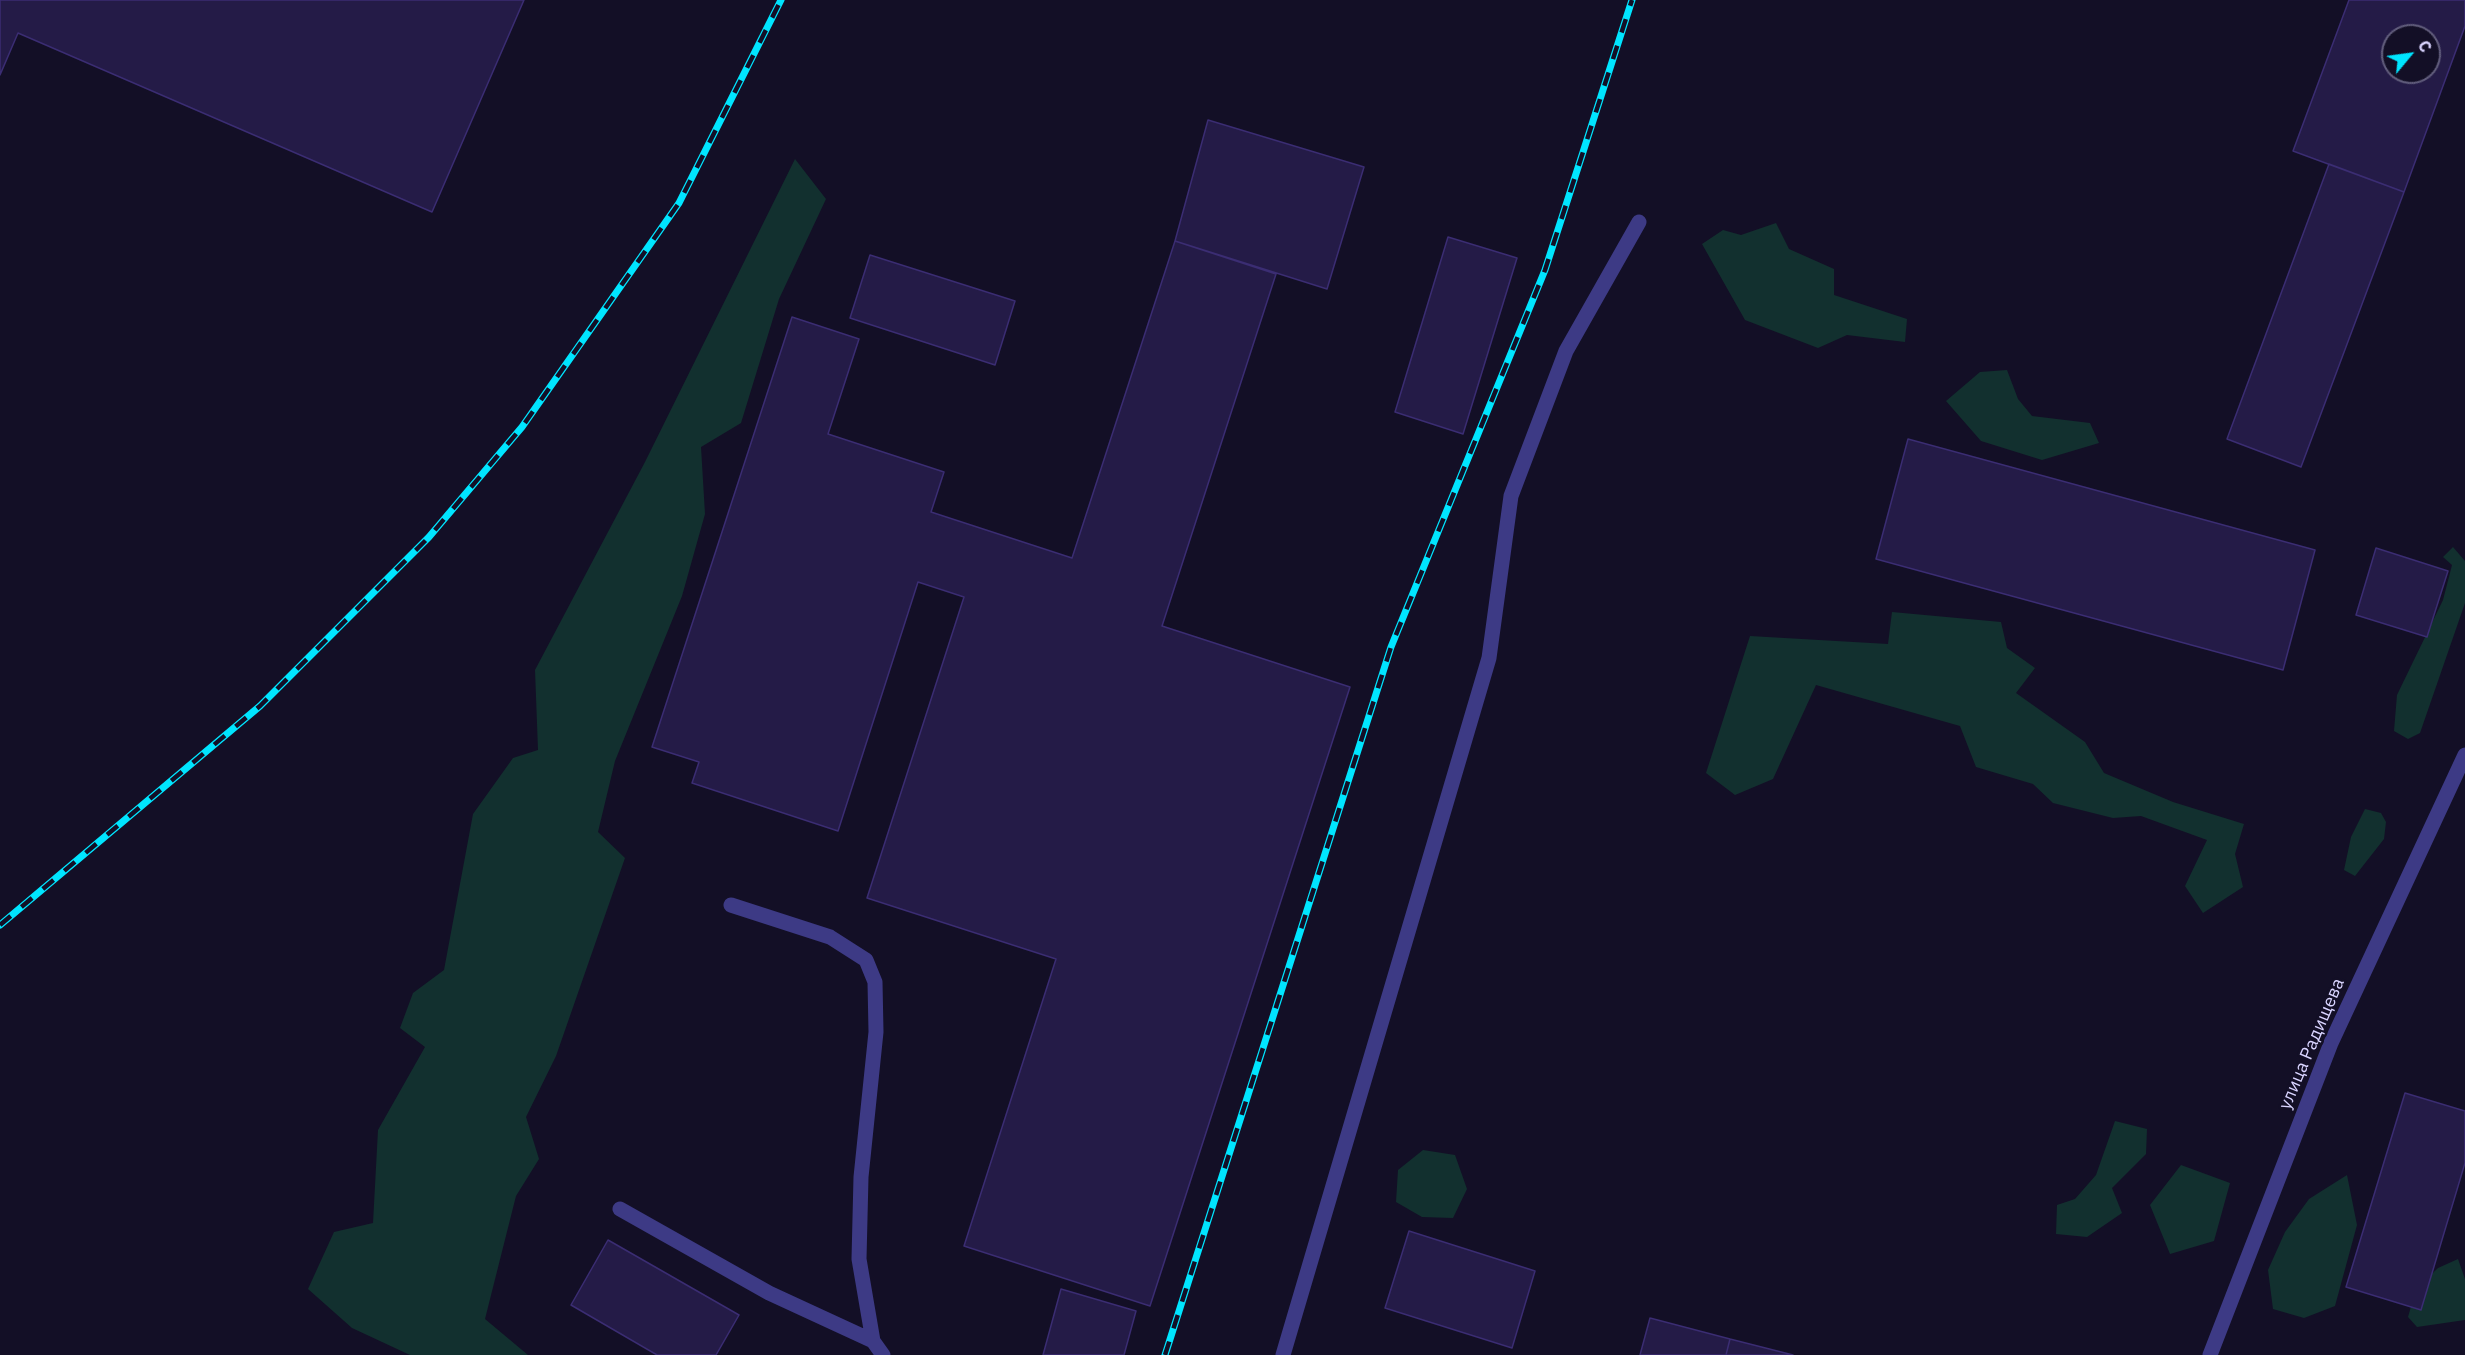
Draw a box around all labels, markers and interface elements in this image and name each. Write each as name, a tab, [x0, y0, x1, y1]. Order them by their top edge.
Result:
north arrow	[2381, 24, 2441, 84]
text: С	[2414, 37, 2436, 56]
street label: улица Радищева	[2275, 975, 2349, 1113]

